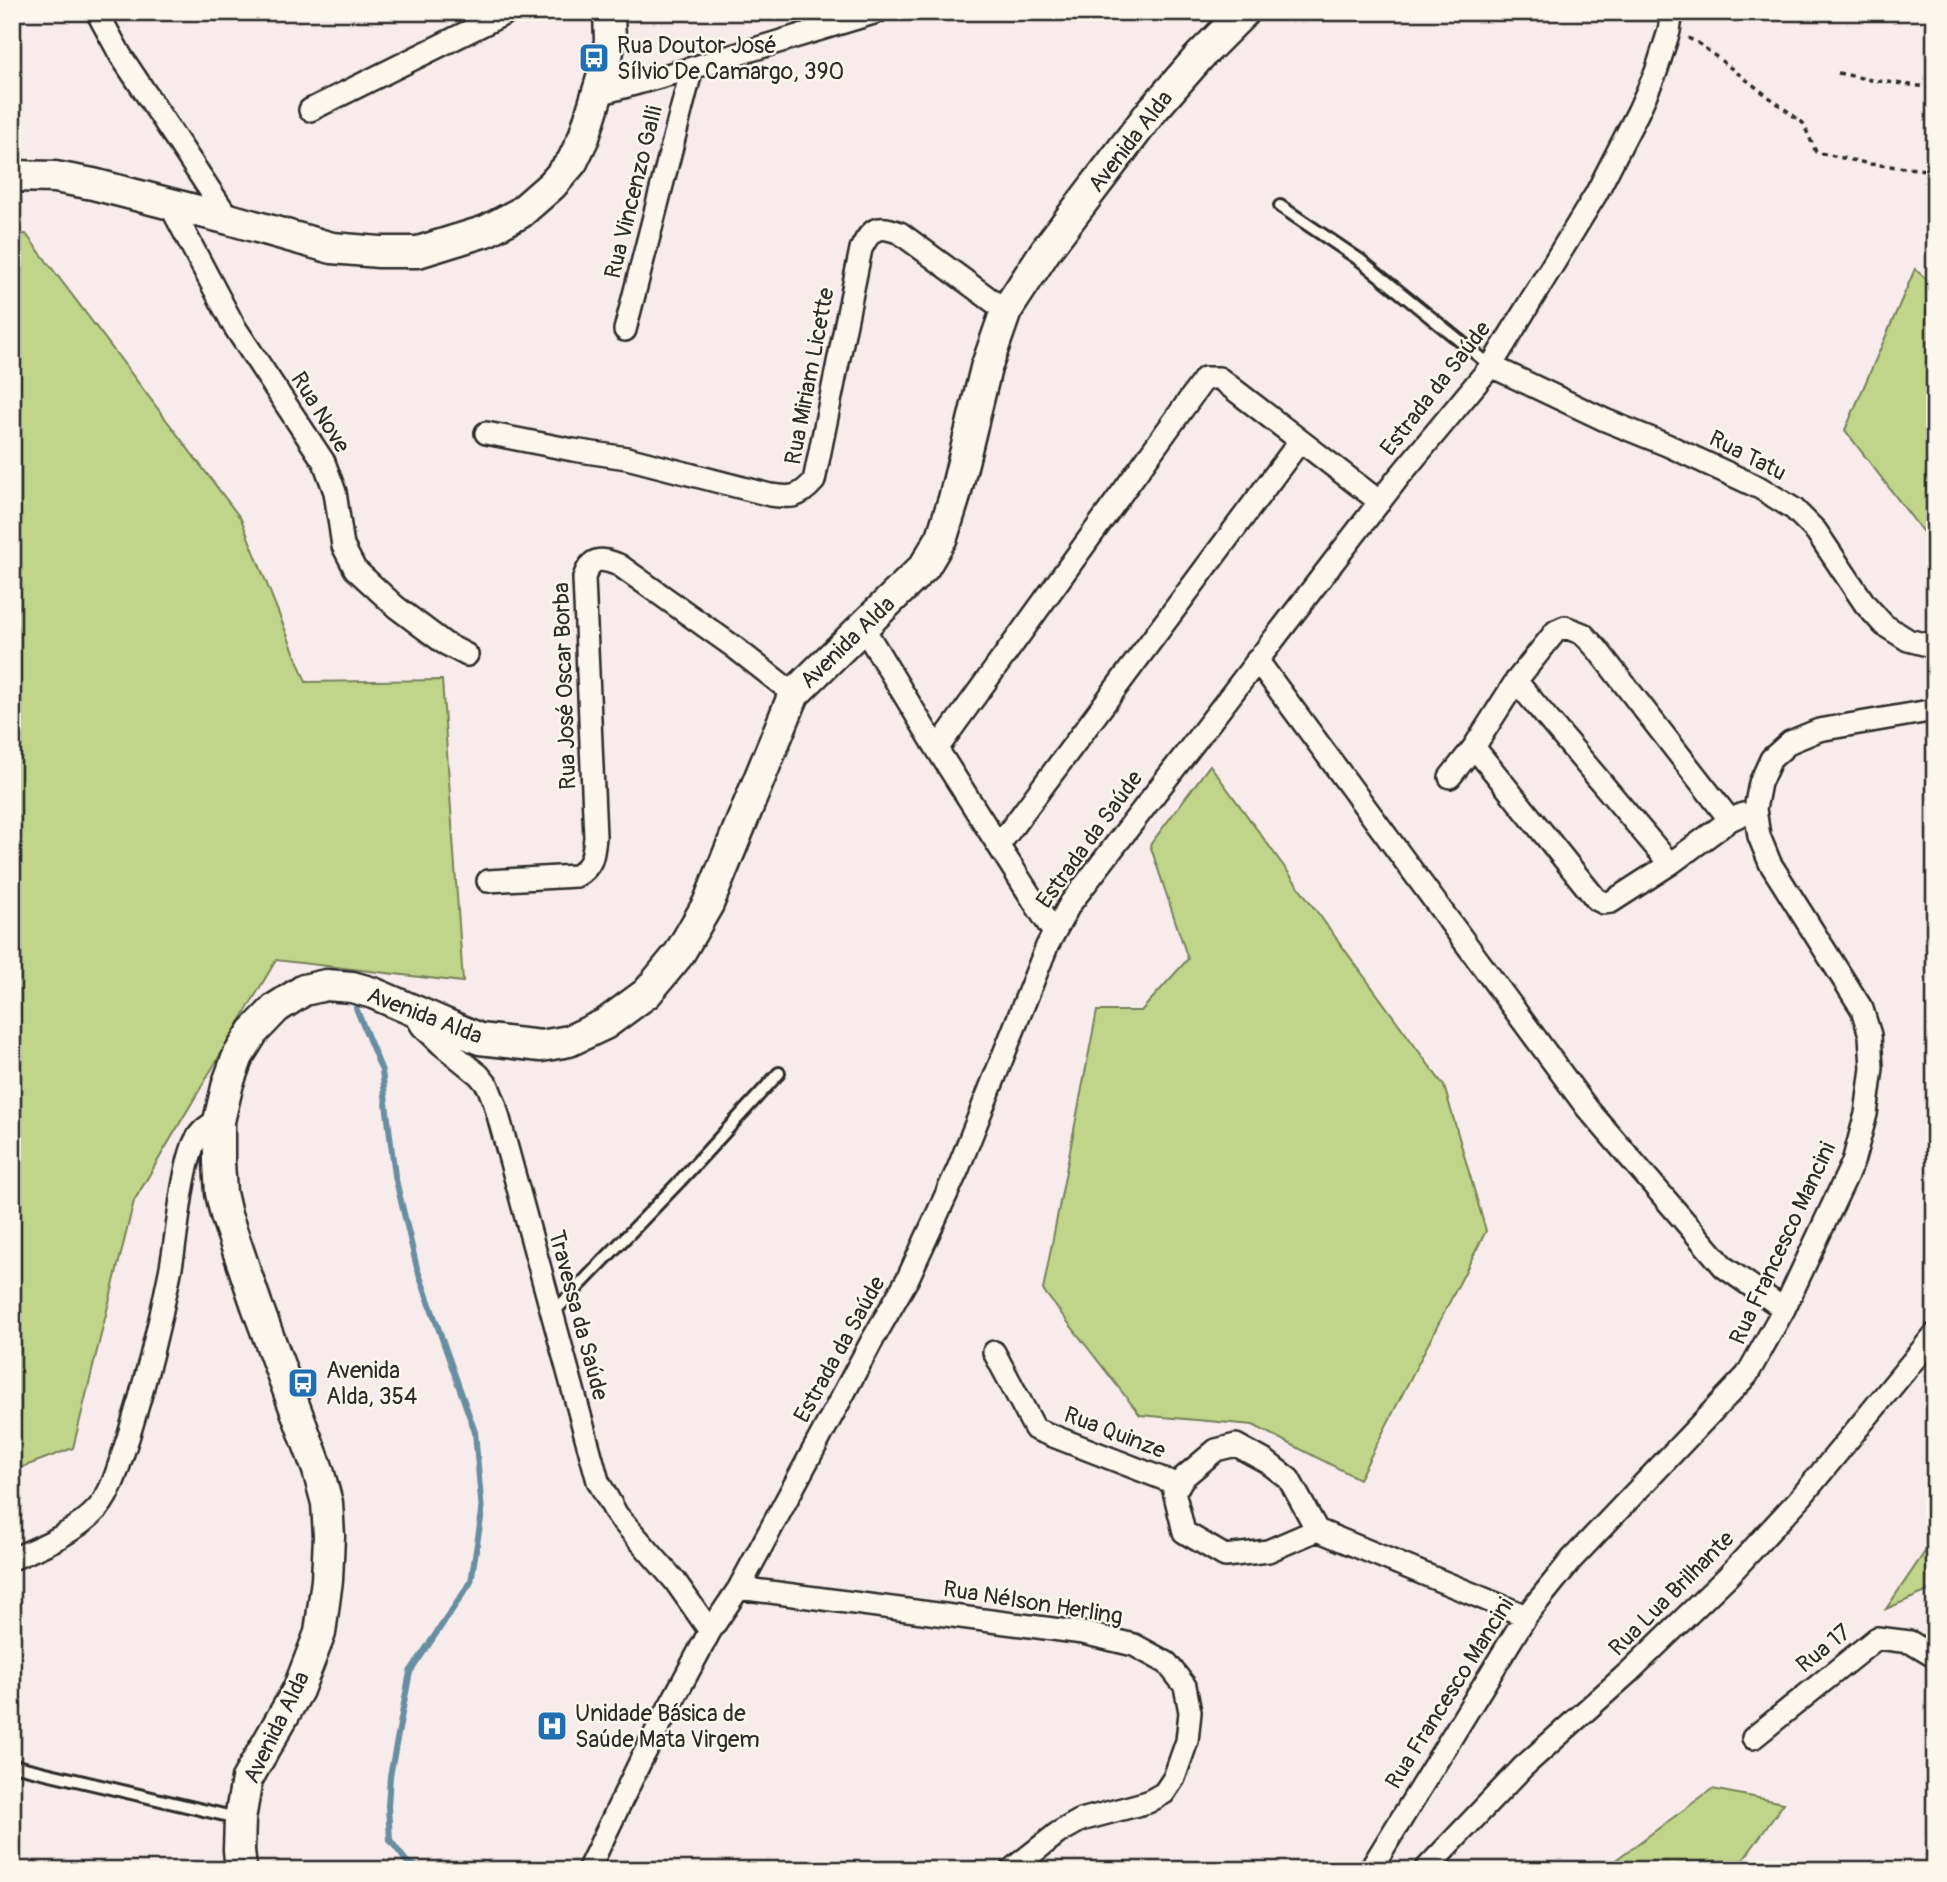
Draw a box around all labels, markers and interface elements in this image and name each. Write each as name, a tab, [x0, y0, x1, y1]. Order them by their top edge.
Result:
place label: Rua Doutor José Sílvio De Camargo, 390	[617, 31, 844, 86]
bus stop icon: Rua Doutor José Sílvio De Camargo, 390	[577, 41, 611, 75]
street label: Avenida Alda	[1082, 85, 1179, 198]
street label: Rua Vincenzo Galli	[598, 103, 669, 282]
street label: Rua Miriam Licette	[778, 285, 841, 467]
street label: Estrada da Saúde	[1374, 315, 1497, 462]
street label: Rua Nove	[284, 366, 357, 459]
street label: Rua Tatu	[1704, 424, 1791, 487]
street label: Rua José Oscar Borba	[546, 582, 583, 790]
street label: Avenida Alda	[794, 590, 901, 695]
street label: Estrada da Saúde	[1030, 764, 1149, 914]
street label: Avenida Alda	[363, 980, 487, 1051]
street label: Rua Francesco Mancini	[1723, 1137, 1842, 1349]
street label: Travessa da Saúde	[542, 1227, 615, 1404]
street label: Estrada da Saúde	[787, 1270, 892, 1428]
place label: Avenida Alda, 354	[326, 1356, 417, 1411]
bus stop icon: Avenida Alda, 354	[286, 1366, 320, 1400]
street label: Rua Quinze	[1060, 1400, 1170, 1465]
street label: Rua Lua Brilhante	[1602, 1524, 1741, 1662]
street label: Rua Nélson Herling	[941, 1574, 1125, 1631]
street label: Rua Francesco Mancini	[1379, 1592, 1520, 1794]
street label: Rua 17	[1790, 1618, 1856, 1679]
street label: Avenida Alda	[237, 1666, 316, 1788]
place label: Unidade Básica de Saúde Mata Virgem	[575, 1699, 760, 1754]
hospital icon: Unidade Básica de Saúde Mata Virgem	[535, 1709, 569, 1743]

